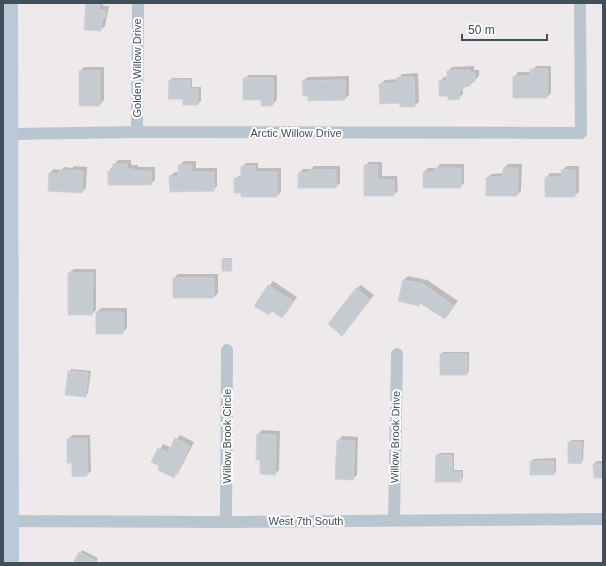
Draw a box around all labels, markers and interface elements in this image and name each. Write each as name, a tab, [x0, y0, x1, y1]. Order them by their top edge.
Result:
scale bar	[462, 16, 547, 42]
street label: Golden Willow Drive	[131, 18, 143, 118]
text: 50 m	[468, 23, 495, 37]
street label: Arctic Willow Drive	[250, 127, 342, 139]
street label: Willow Brook Circle	[221, 389, 233, 483]
street label: Willow Brook Drive	[388, 391, 402, 483]
street label: West 7th South	[268, 515, 344, 527]

